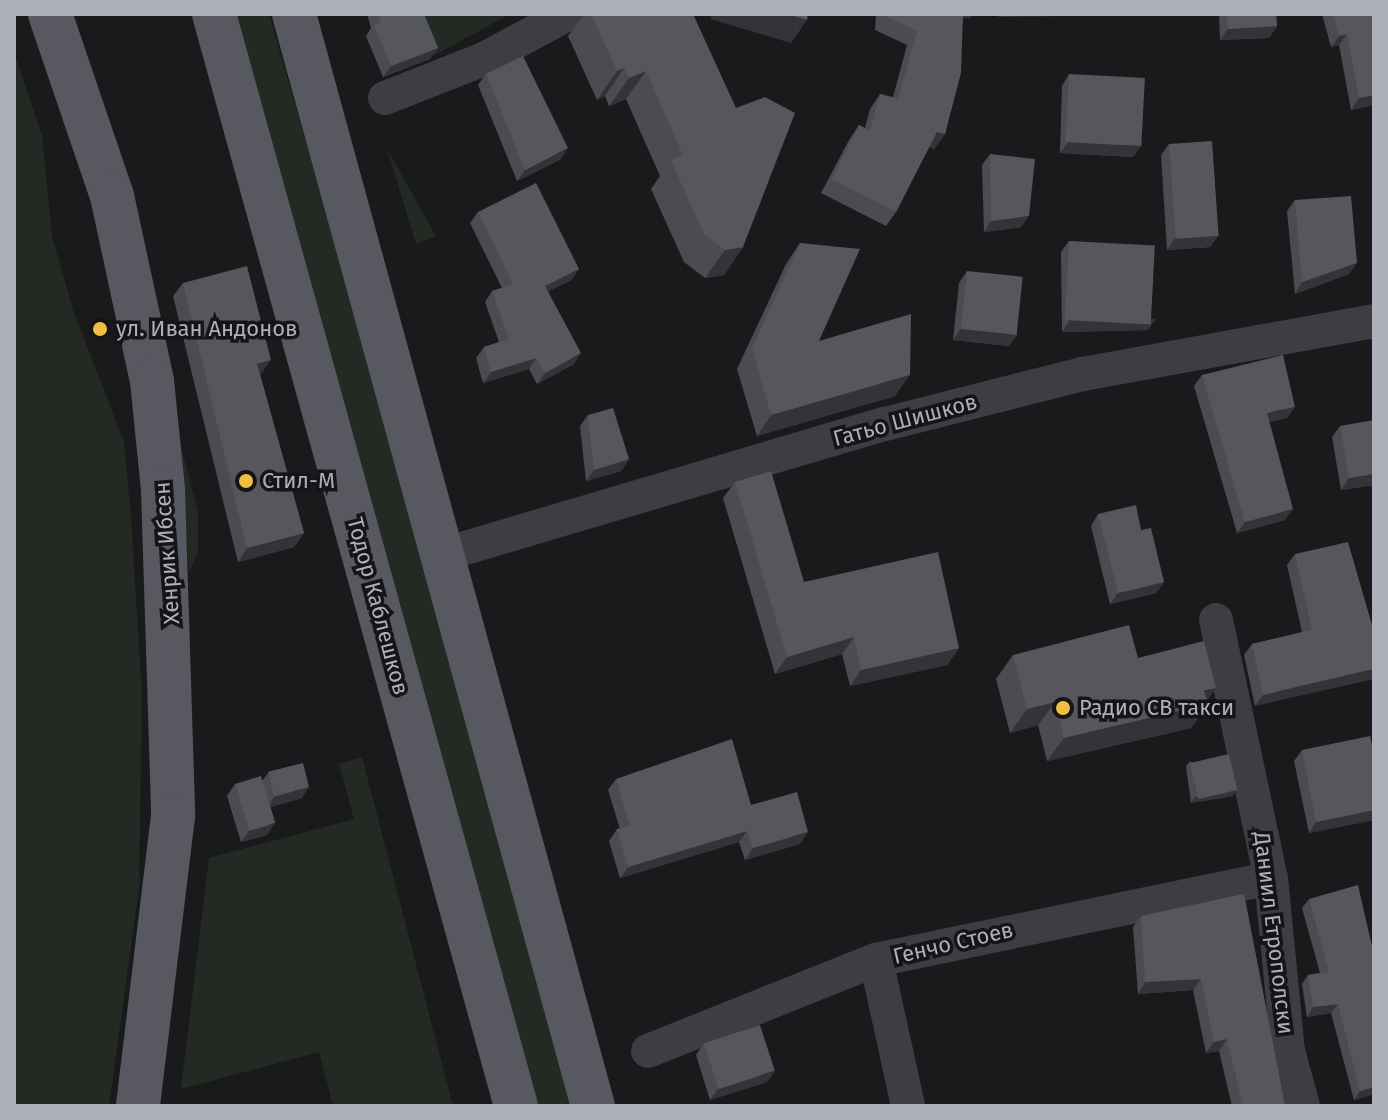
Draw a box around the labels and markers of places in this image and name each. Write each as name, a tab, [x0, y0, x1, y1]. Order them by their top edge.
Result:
place label: ул. Иван Андонов	[116, 316, 297, 342]
marker: ул. Иван Андонов	[91, 320, 109, 338]
place label: Стил-М	[262, 468, 335, 494]
marker: Стил-М	[237, 472, 255, 490]
place label: Радио СВ такси	[1079, 695, 1234, 721]
marker: Радио СВ такси	[1054, 699, 1072, 717]

